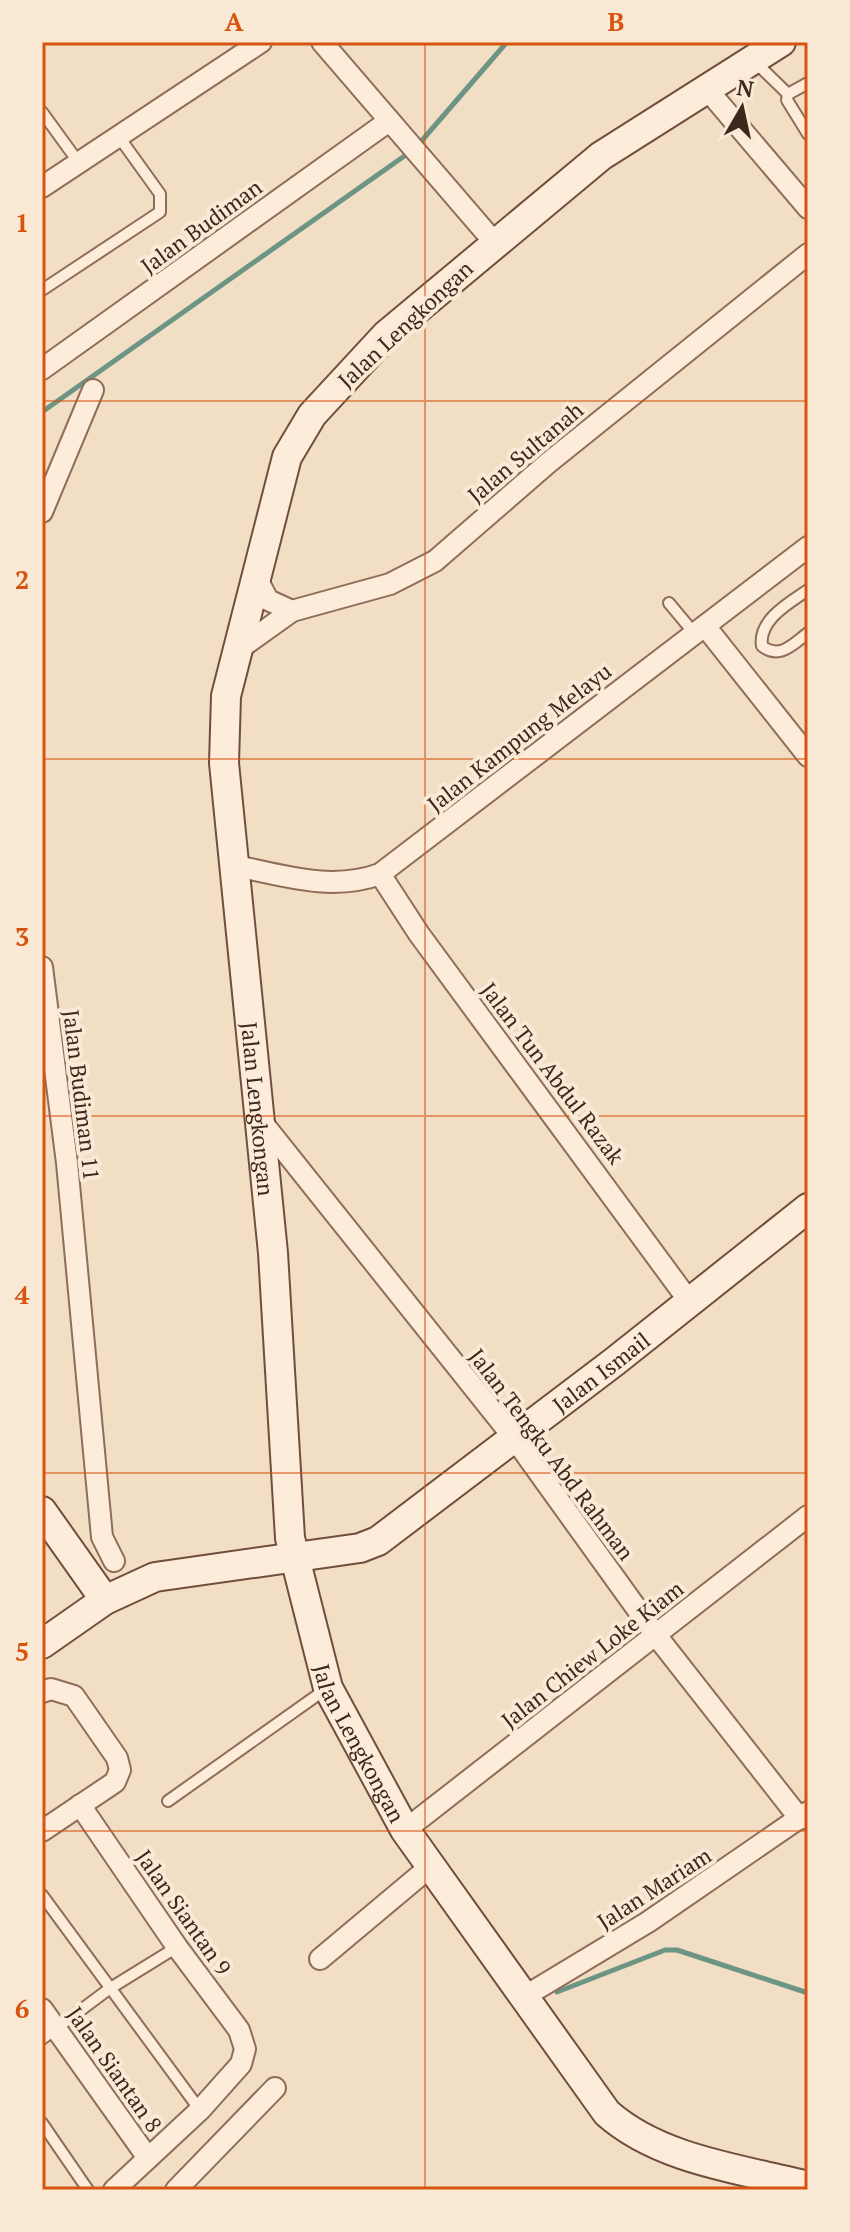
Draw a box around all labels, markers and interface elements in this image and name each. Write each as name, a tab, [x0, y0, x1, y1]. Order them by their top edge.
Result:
text: A	[225, 4, 244, 38]
text: B	[608, 4, 624, 38]
north arrow	[702, 68, 782, 148]
text: N	[735, 72, 756, 103]
street label: Jalan Budiman	[135, 172, 267, 280]
text: 1	[15, 205, 29, 239]
street label: Jalan Lengkongan	[331, 254, 479, 394]
street label: Jalan Sultanah	[461, 395, 589, 509]
text: 2	[15, 562, 29, 596]
street label: Jalan Kampung Melayu	[421, 656, 617, 818]
text: 3	[15, 919, 29, 953]
street label: Jalan Tun Abdul Razak	[475, 976, 631, 1170]
street label: Jalan Budiman 11	[57, 1008, 107, 1182]
street label: Jalan Lengkongan	[235, 1021, 282, 1197]
text: 4	[15, 1277, 30, 1311]
street label: Jalan Ismail	[546, 1325, 655, 1418]
street label: Jalan Tengku Abd Rahman	[463, 1342, 641, 1566]
street label: Jalan Chiew Loke Kiam	[495, 1574, 689, 1734]
text: 5	[15, 1634, 29, 1668]
street label: Jalan Lengkongan	[308, 1661, 412, 1827]
street label: Jalan Mariam	[592, 1840, 716, 1936]
street label: Jalan Siantan 9	[130, 1844, 238, 1980]
text: 6	[15, 1991, 29, 2025]
street label: Jalan Siantan 8	[61, 2001, 169, 2137]

